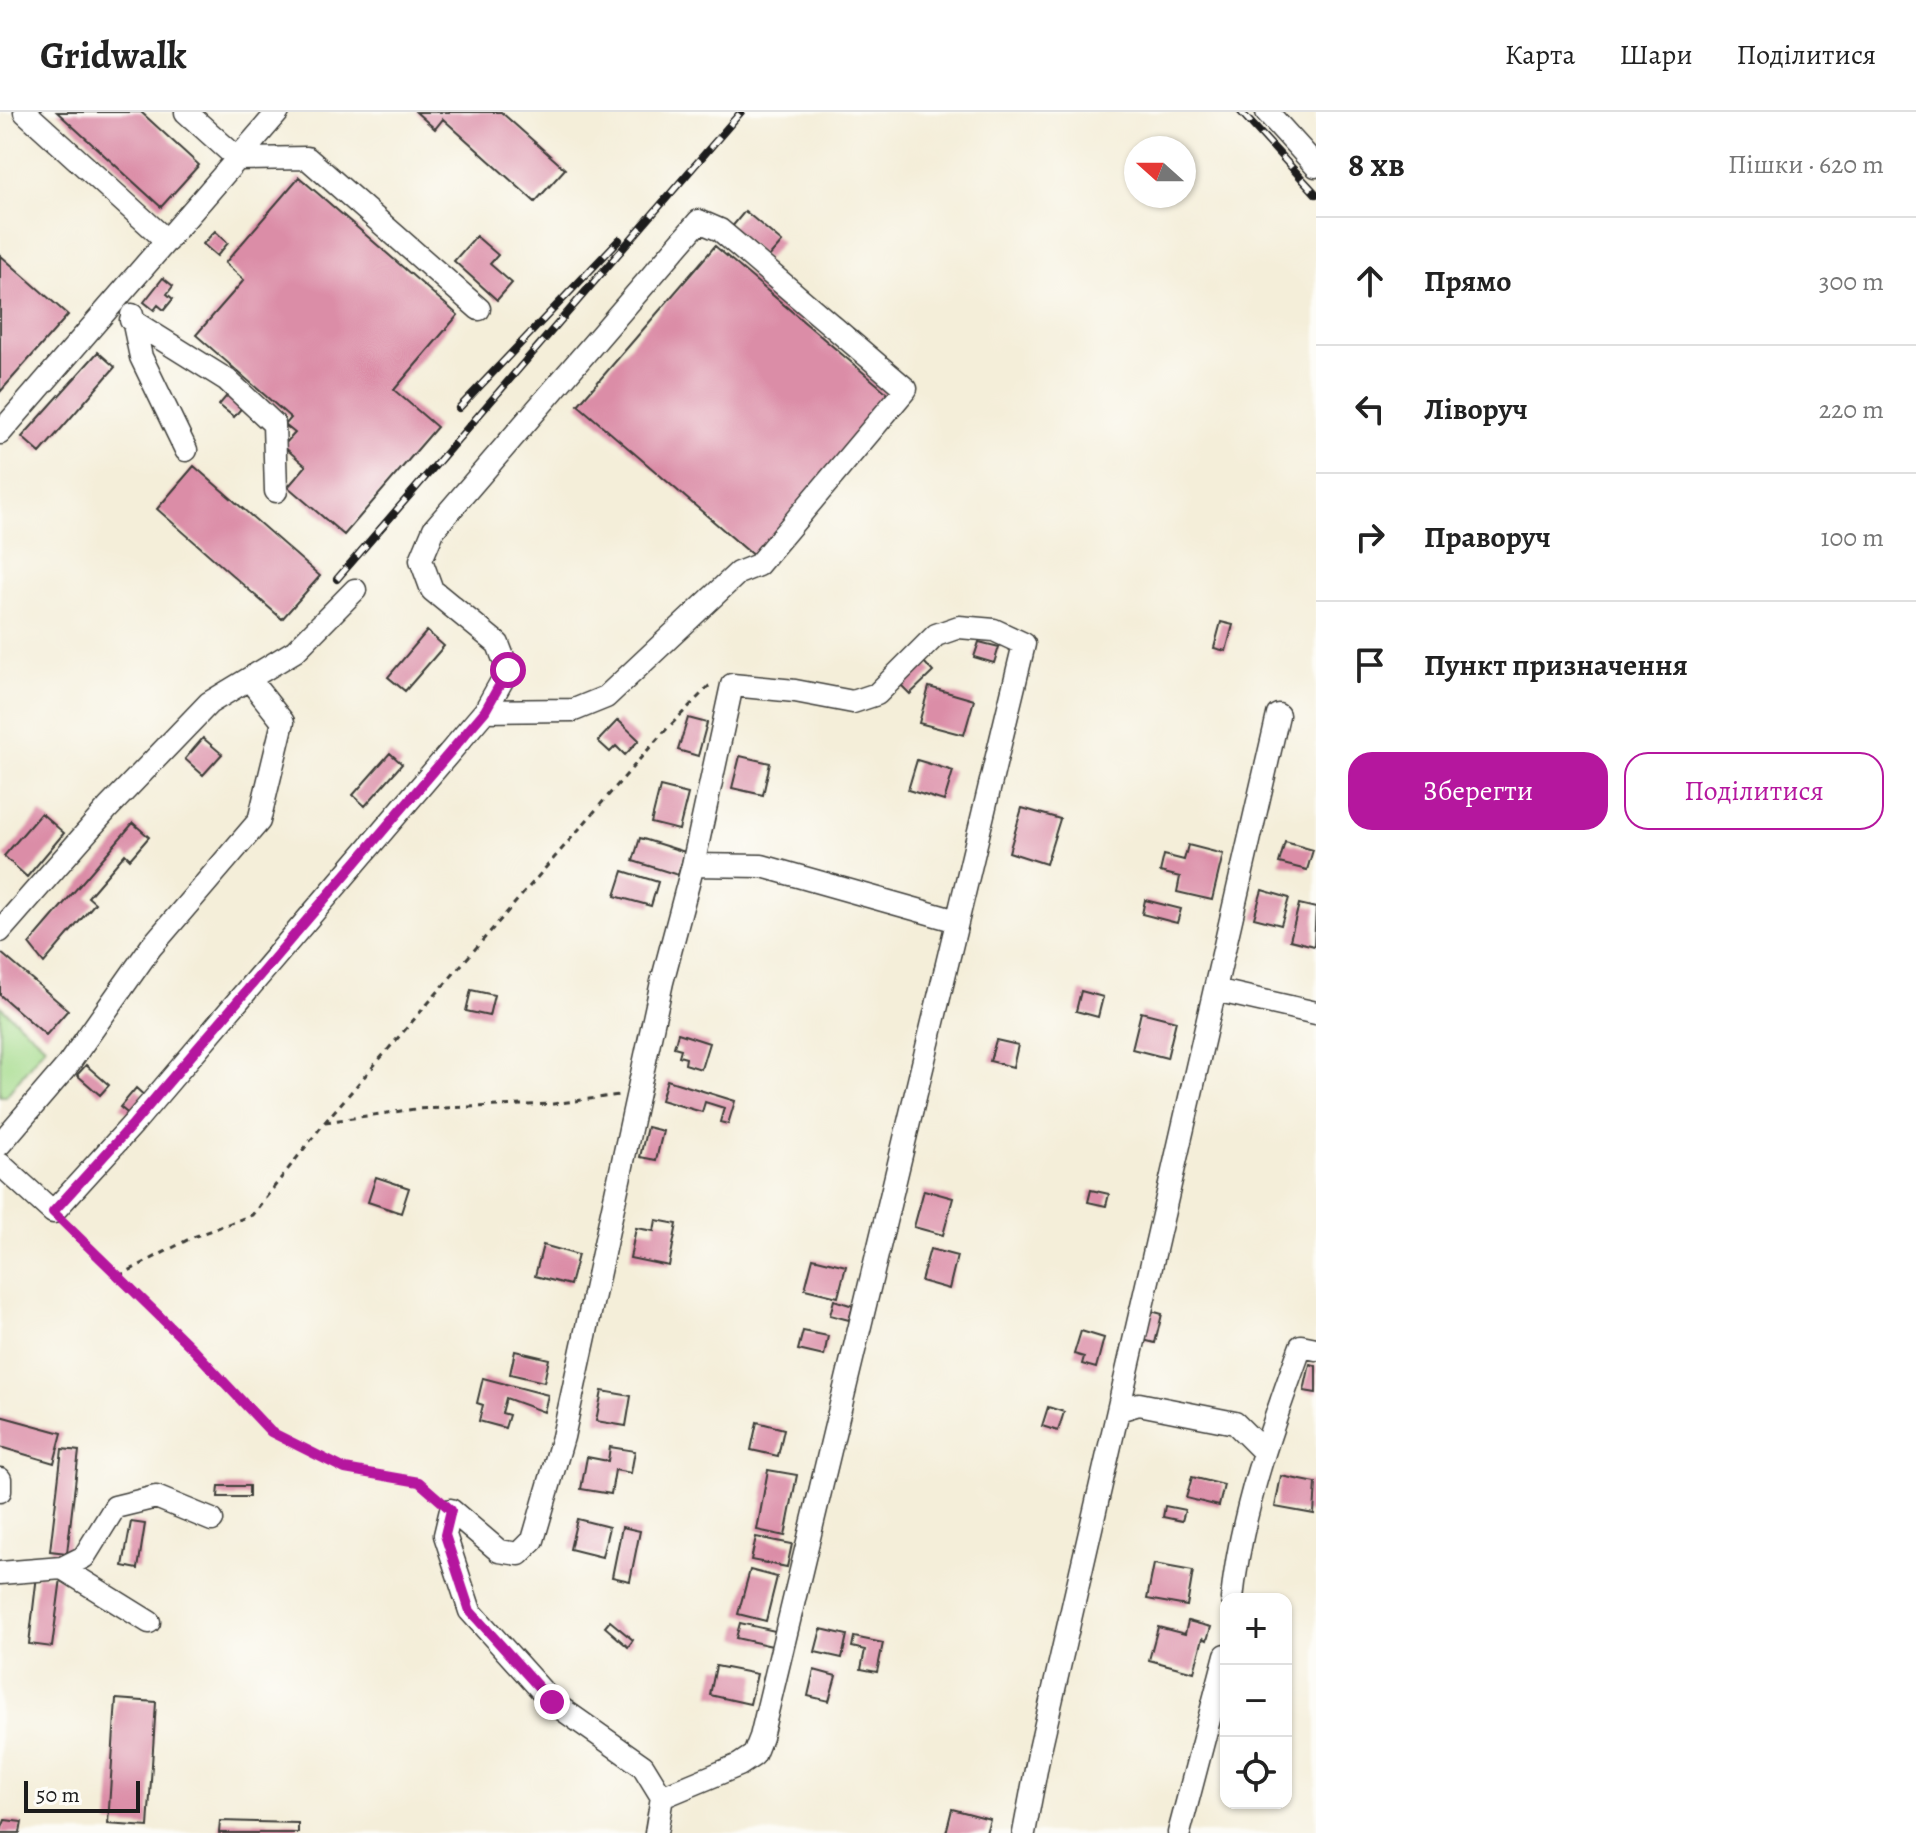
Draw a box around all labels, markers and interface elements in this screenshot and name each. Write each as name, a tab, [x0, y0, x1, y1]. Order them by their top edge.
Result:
text: Gridwalk	[40, 29, 187, 81]
text: Карта	[1505, 36, 1575, 74]
text: Шари	[1619, 36, 1693, 74]
text: Поділитися	[1737, 36, 1876, 74]
north arrow	[1124, 136, 1196, 208]
text: 8 хв	[1348, 141, 1405, 188]
text: Пішки · 620 m	[1728, 147, 1884, 182]
icon: ahead	[1348, 259, 1392, 303]
text: Прямо	[1424, 261, 1511, 301]
text: 300 m	[1819, 264, 1884, 299]
icon: left	[1348, 387, 1392, 431]
text: Ліворуч	[1424, 389, 1528, 429]
text: 220 m	[1819, 392, 1884, 427]
icon: right	[1348, 515, 1392, 559]
text: Праворуч	[1424, 517, 1551, 557]
text: 100 m	[1821, 520, 1884, 555]
icon: arrive	[1348, 643, 1392, 687]
text: Пункт призначення	[1424, 645, 1688, 685]
route start	[490, 652, 526, 688]
button: Зберегти	[1348, 752, 1608, 830]
button: Поділитися	[1624, 752, 1884, 830]
map controls	[1220, 1593, 1292, 1809]
button: +	[1220, 1593, 1292, 1665]
button: −	[1220, 1665, 1292, 1737]
route end	[534, 1684, 570, 1720]
button: locate	[1220, 1737, 1292, 1809]
scale bar	[24, 1777, 140, 1813]
text: 50 m	[36, 1780, 80, 1810]

